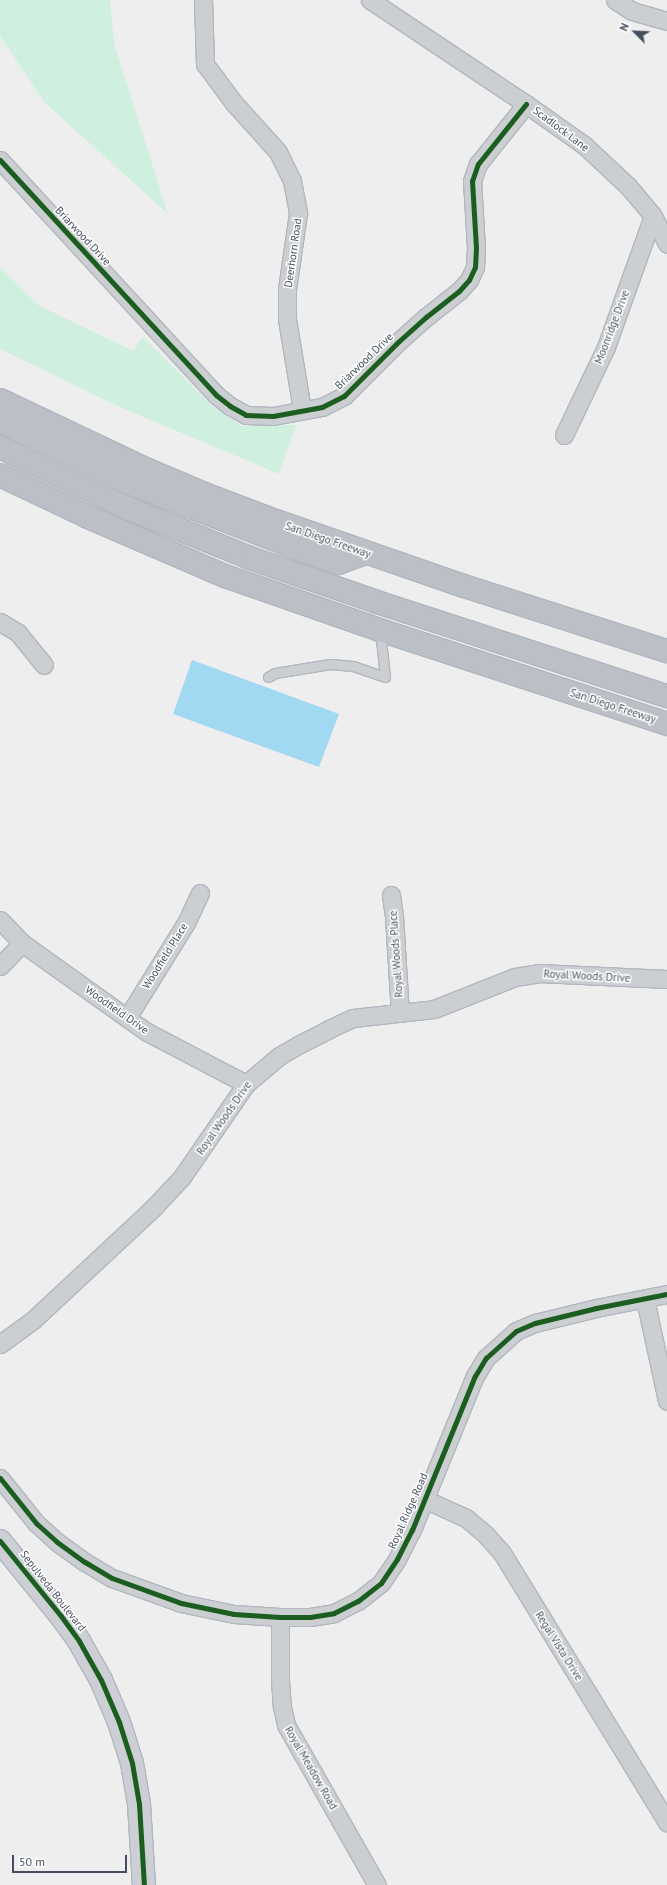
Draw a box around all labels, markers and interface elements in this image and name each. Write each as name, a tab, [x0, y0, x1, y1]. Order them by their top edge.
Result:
north arrow	[615, 12, 655, 52]
text: N	[616, 21, 632, 33]
street label: Scadlock Lane	[530, 104, 592, 154]
street label: Briarwood Drive	[52, 204, 114, 268]
street label: Deerhorn Road	[282, 217, 304, 289]
street label: Moonridge Drive	[592, 288, 632, 366]
street label: Briarwood Drive	[332, 330, 396, 392]
street label: San Diego Freeway	[283, 519, 373, 561]
street label: San Diego Freeway	[568, 686, 658, 726]
street label: Royal Woods Place	[386, 910, 406, 998]
street label: Woodfield Place	[140, 921, 190, 991]
street label: Royal Woods Drive	[543, 967, 631, 985]
street label: Woodfield Drive	[83, 983, 151, 1037]
street label: Royal Woods Drive	[194, 1079, 254, 1157]
street label: Royal Ridge Road	[385, 1471, 431, 1551]
street label: Sepulveda Boulevard	[17, 1548, 89, 1634]
street label: Regal Vista Drive	[532, 1609, 586, 1683]
street label: Royal Meadow Road	[282, 1724, 340, 1812]
scale bar	[14, 1847, 129, 1873]
text: 50 m	[19, 1854, 45, 1869]

